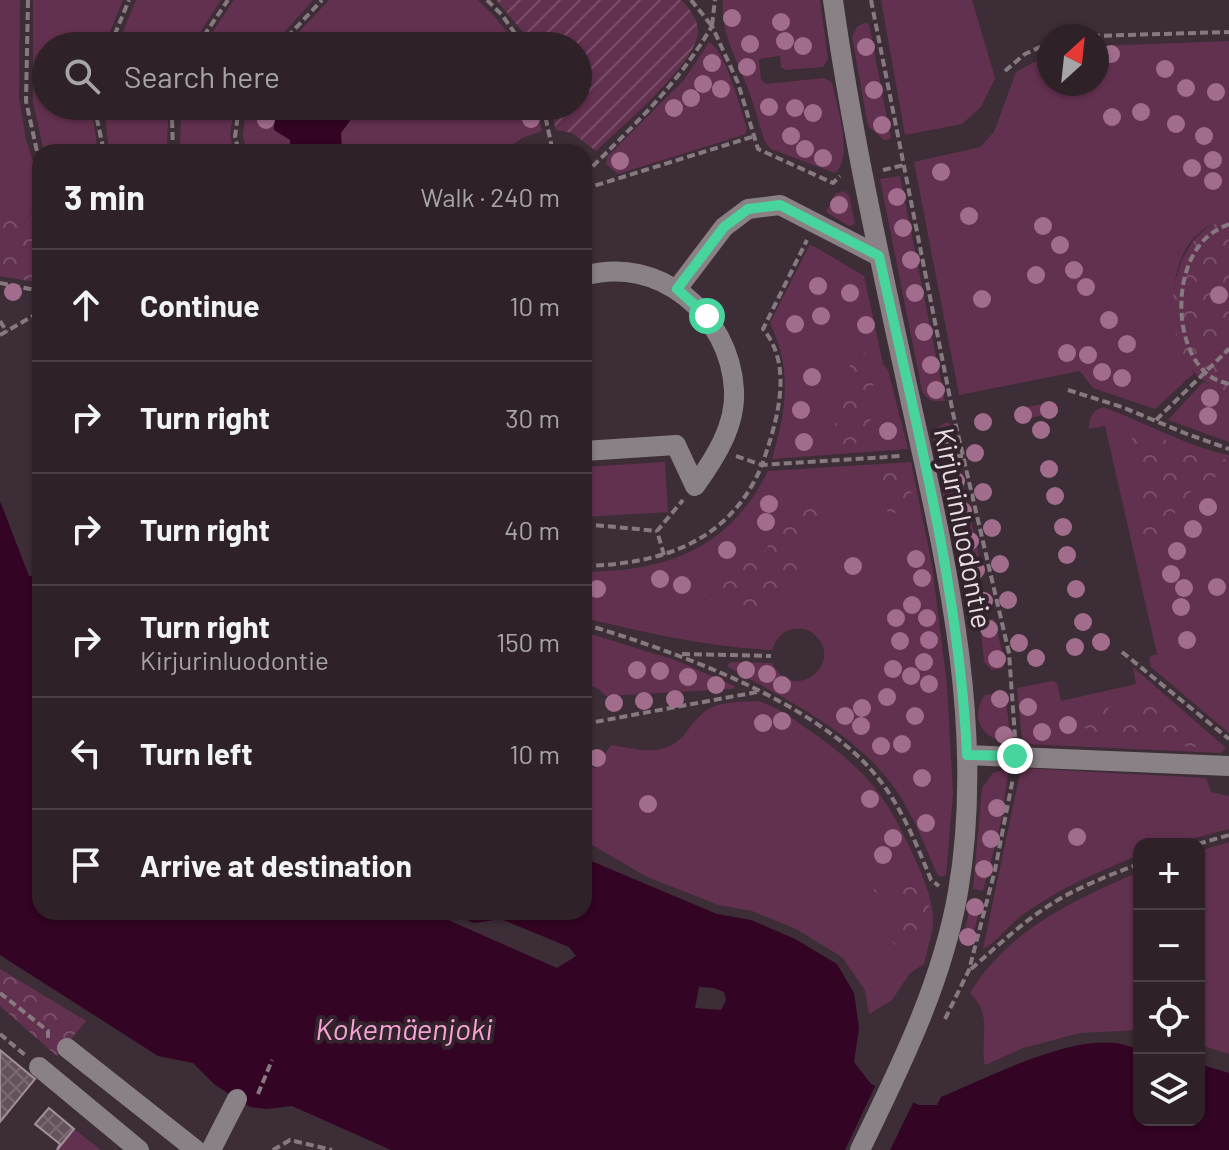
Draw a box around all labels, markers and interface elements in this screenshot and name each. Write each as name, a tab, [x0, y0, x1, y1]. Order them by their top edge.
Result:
north arrow	[1037, 24, 1109, 96]
search box	[32, 32, 592, 120]
icon: search	[60, 54, 104, 98]
text: Search here	[124, 58, 280, 94]
text: 3 min	[64, 176, 145, 217]
text: Walk · 240 m	[421, 181, 560, 212]
icon: ahead	[64, 283, 108, 327]
text: Continue	[140, 287, 260, 323]
text: 10 m	[510, 290, 560, 321]
route start	[689, 298, 725, 334]
icon: right	[64, 395, 108, 439]
text: Turn right	[140, 399, 270, 435]
text: 30 m	[505, 402, 560, 433]
street label: Kirjurinluodontie	[928, 425, 1000, 631]
icon: right	[64, 507, 108, 551]
text: Turn right	[140, 511, 270, 547]
text: 40 m	[504, 514, 560, 545]
text: Turn right	[140, 608, 270, 644]
icon: right	[64, 619, 108, 663]
text: 150 m	[496, 626, 560, 657]
text: Kirjurinluodontie	[140, 644, 329, 675]
icon: left	[64, 731, 108, 775]
text: Turn left	[140, 735, 253, 771]
text: 10 m	[510, 738, 560, 769]
route end	[997, 738, 1033, 774]
map controls	[1133, 838, 1205, 1126]
button: +	[1133, 838, 1205, 910]
icon: arrive	[64, 843, 108, 887]
text: Arrive at destination	[140, 847, 412, 883]
button: −	[1133, 910, 1205, 982]
button: locate	[1133, 982, 1205, 1054]
water label: Kokemäenjoki	[315, 1010, 493, 1046]
button: layers	[1133, 1054, 1205, 1126]

